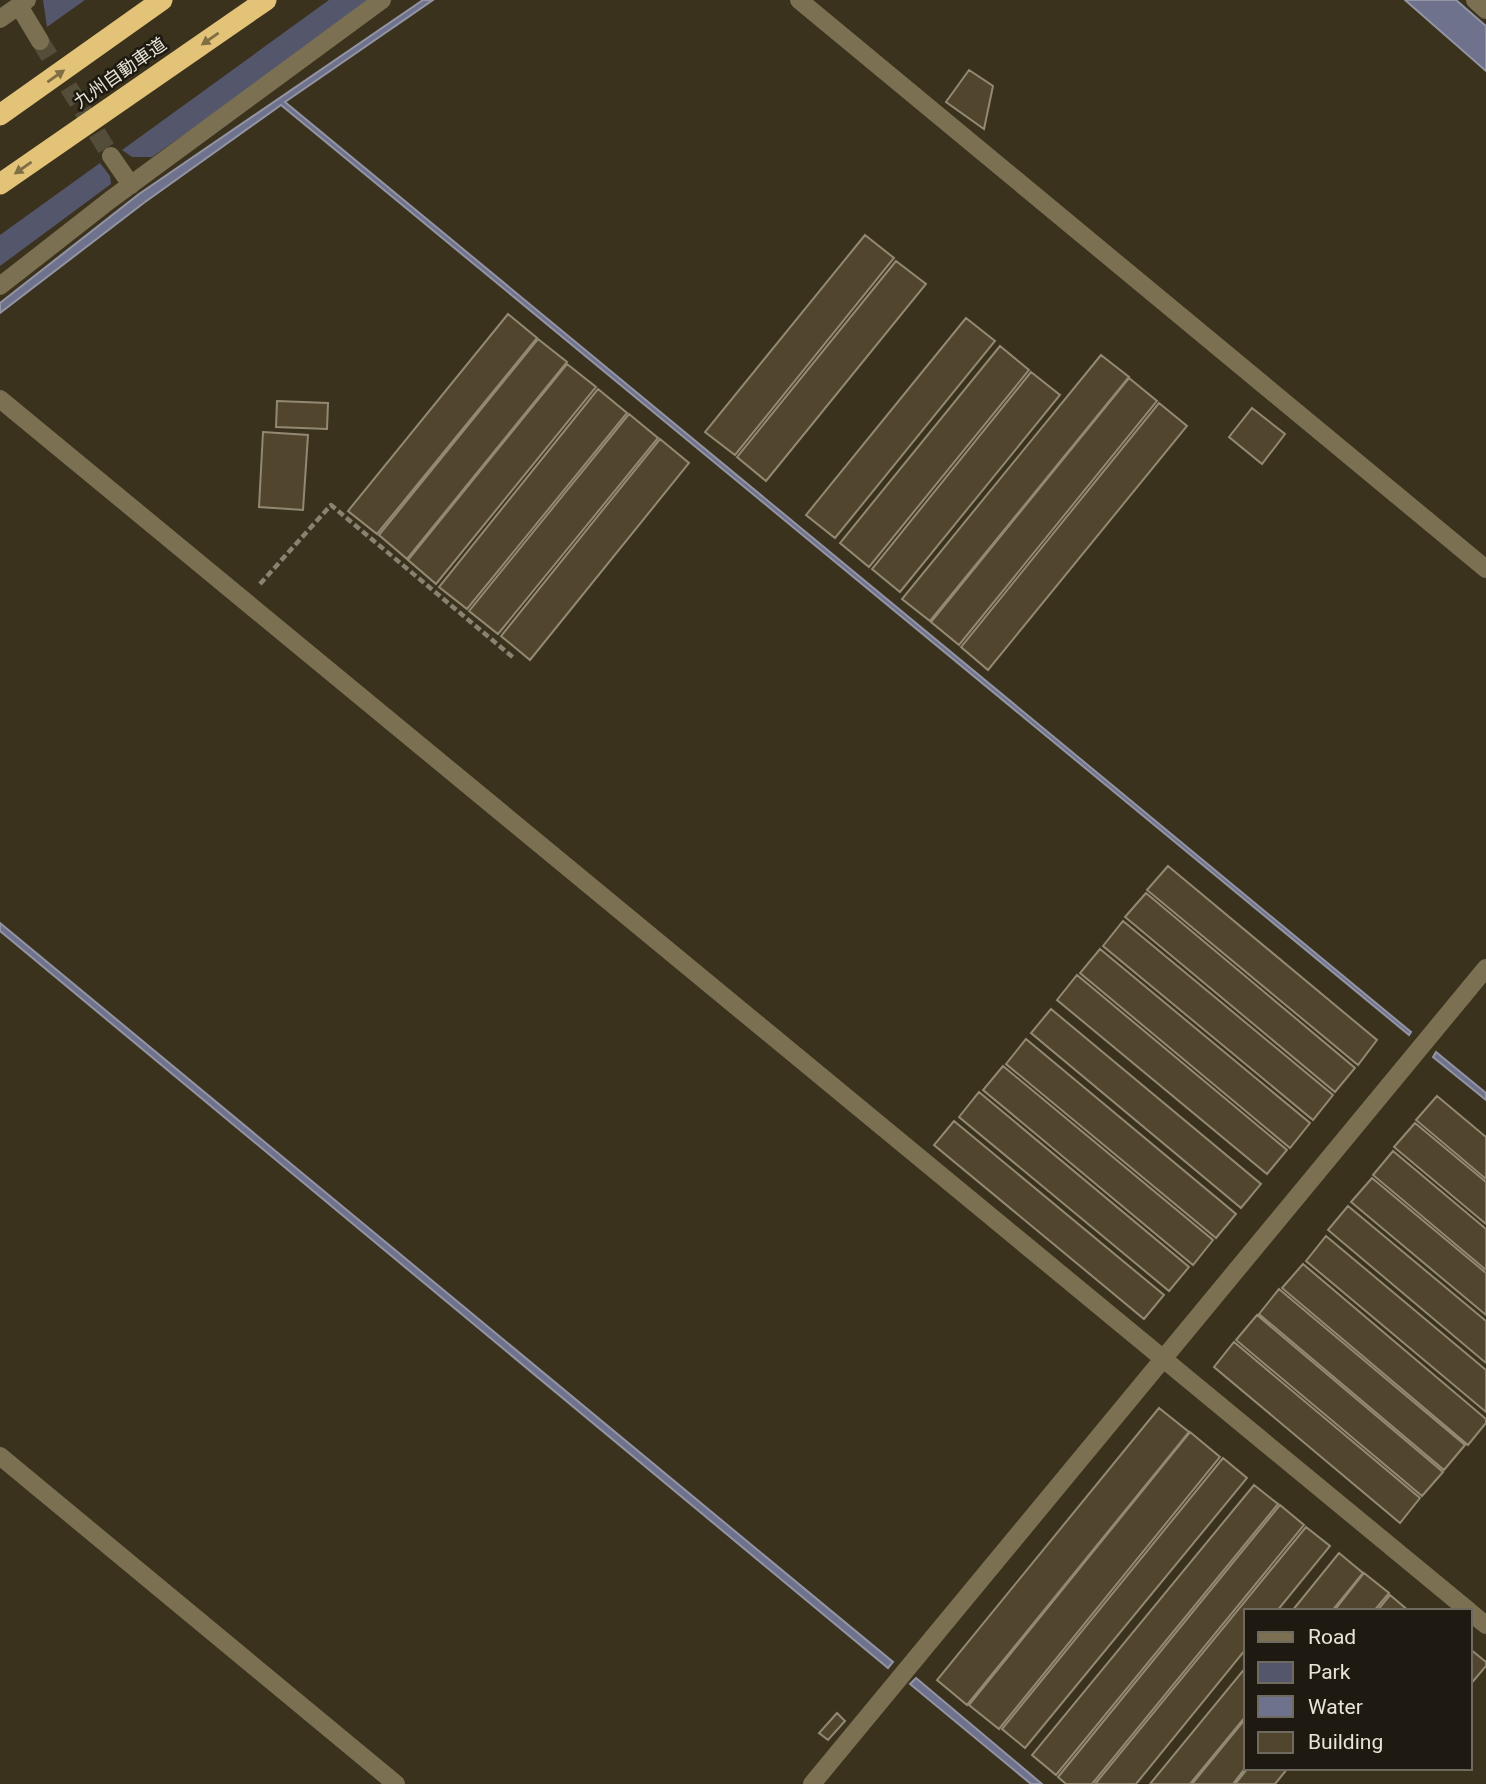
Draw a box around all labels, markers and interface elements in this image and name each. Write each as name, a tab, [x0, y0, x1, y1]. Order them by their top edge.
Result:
one-way arrow	[201, 32, 219, 46]
street label: 九州自動車道	[69, 33, 170, 112]
one-way arrow	[47, 69, 65, 83]
one-way arrow	[14, 161, 32, 175]
legend	[1244, 1609, 1472, 1770]
text: Road	[1308, 1625, 1356, 1649]
text: Park	[1308, 1660, 1351, 1684]
text: Water	[1308, 1695, 1363, 1719]
text: Building	[1308, 1730, 1383, 1754]

